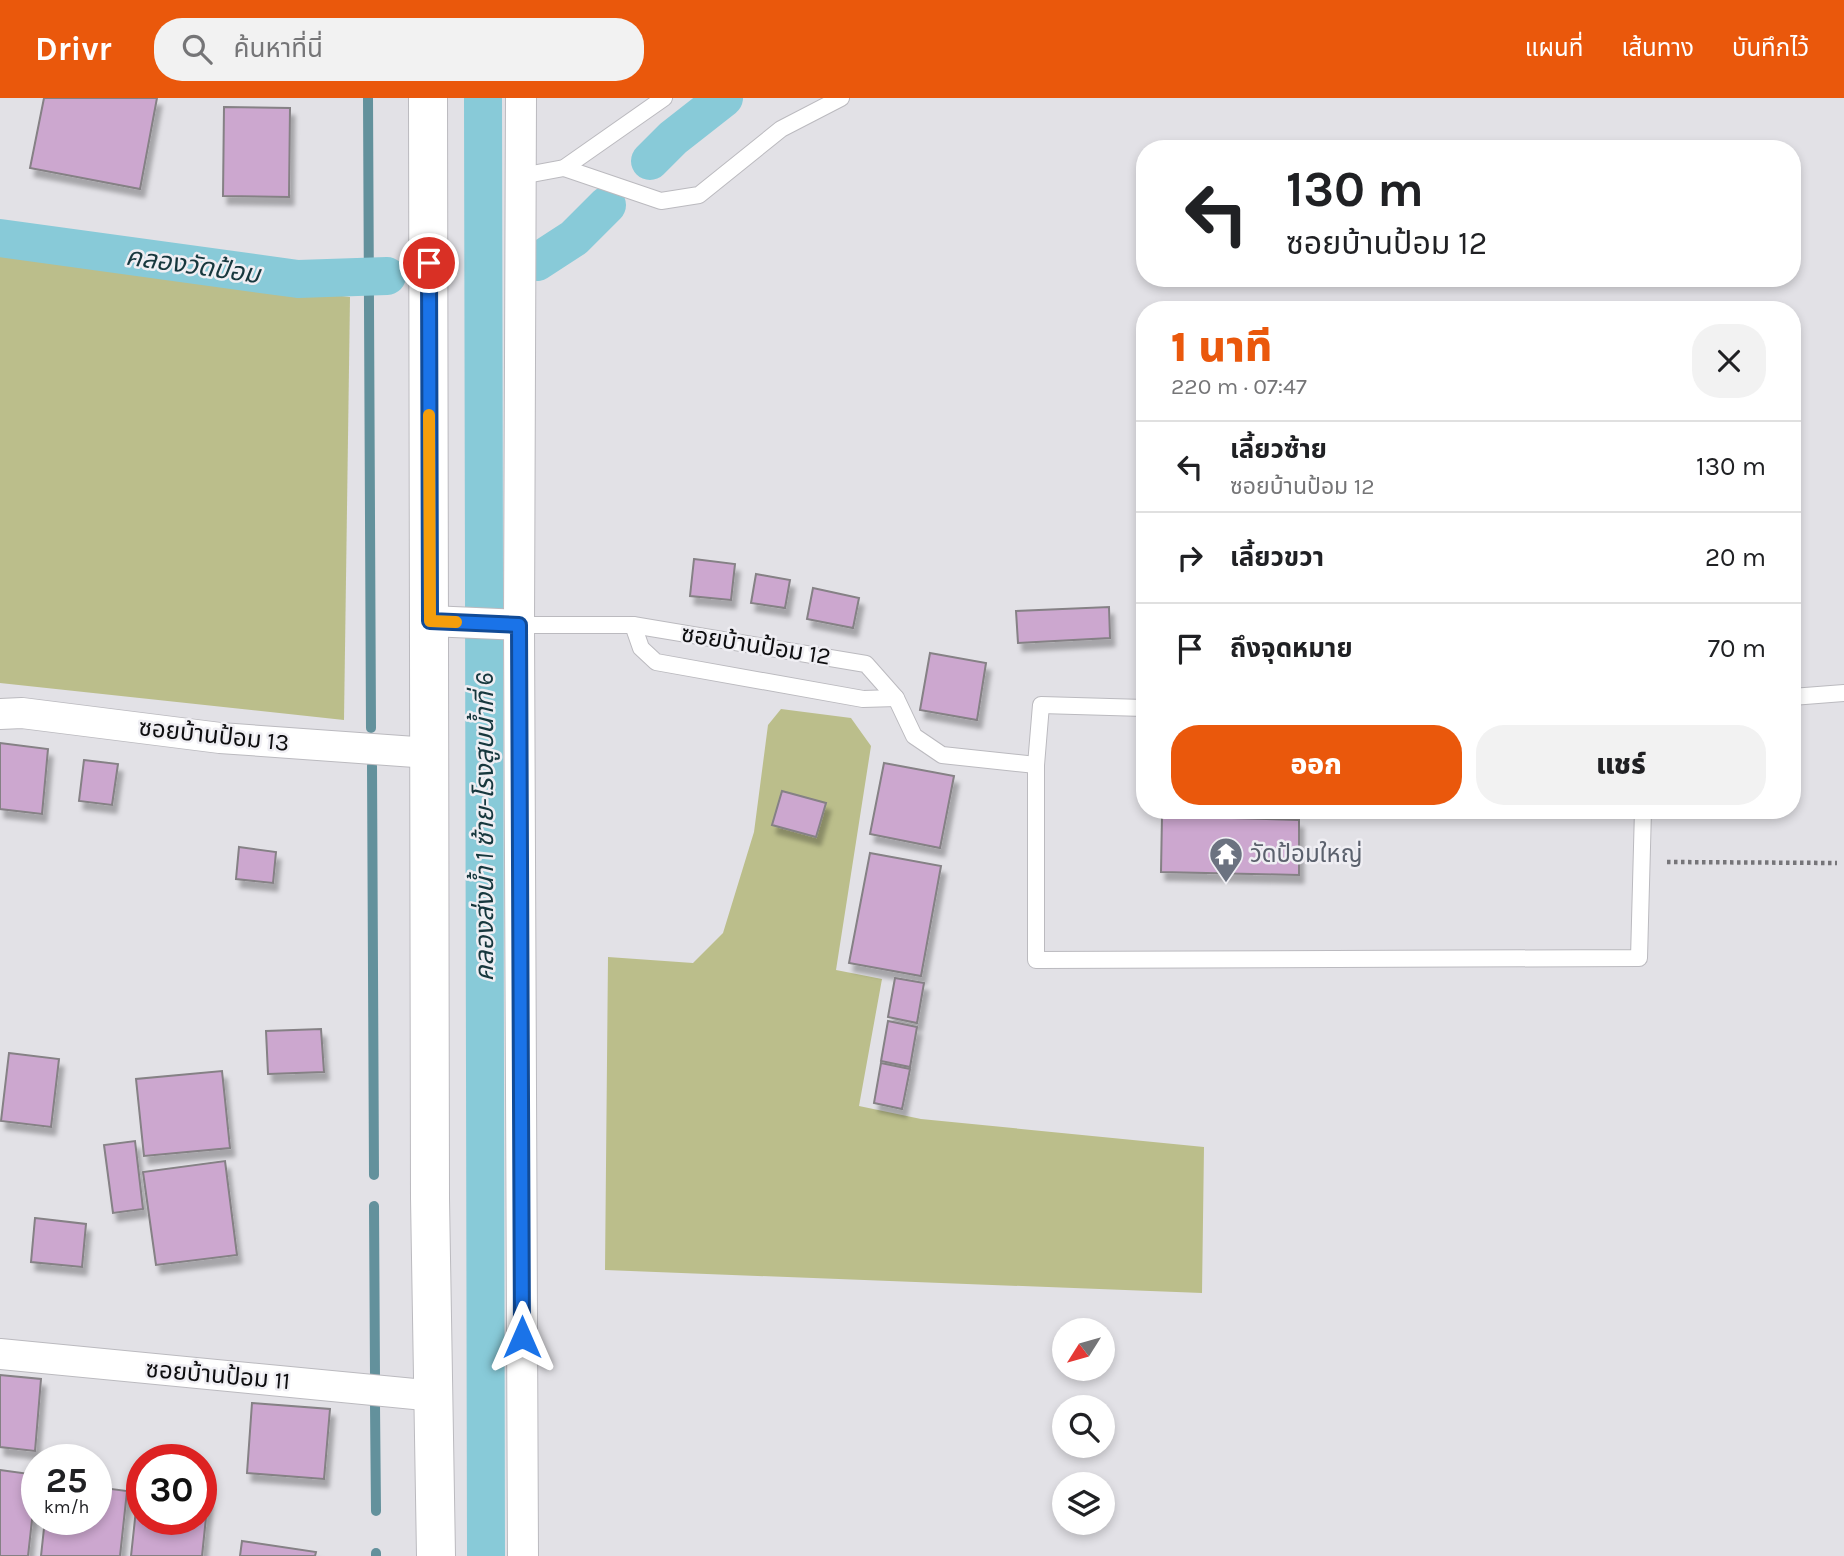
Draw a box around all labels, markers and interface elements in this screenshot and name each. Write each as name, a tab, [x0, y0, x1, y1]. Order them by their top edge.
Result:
search box	[154, 18, 644, 81]
text: Drivr	[35, 30, 112, 68]
icon: search	[178, 30, 216, 68]
text: ค้นหาที่นี่	[234, 33, 323, 64]
text: แผนที่	[1525, 34, 1583, 62]
text: เส้นทาง	[1621, 34, 1694, 62]
text: บันทึกไว้	[1732, 34, 1809, 62]
text: 130 m	[1286, 161, 1424, 218]
icon: left	[1171, 168, 1262, 259]
text: ซอยบ้านป้อม 12	[1286, 225, 1487, 262]
pin	[399, 233, 459, 293]
water label: คลองวัดป้อม	[124, 241, 264, 291]
icon: arrive	[410, 244, 448, 282]
text: 1 นาที	[1171, 322, 1272, 372]
button: close	[1692, 324, 1766, 398]
text: 220 m · 07:47	[1171, 373, 1307, 400]
text: เลี้ยวซ้าย	[1230, 434, 1327, 465]
icon: left	[1171, 448, 1209, 486]
text: 130 m	[1696, 451, 1766, 482]
text: ซอยบ้านป้อม 12	[1230, 473, 1375, 500]
icon: right	[1171, 539, 1209, 577]
text: เลี้ยวขวา	[1230, 542, 1324, 573]
text: 20 m	[1705, 542, 1766, 573]
street label: ซอยบ้านป้อม 12	[679, 619, 833, 671]
icon: arrive	[1171, 630, 1209, 668]
text: ถึงจุดหมาย	[1230, 633, 1353, 664]
text: 70 m	[1708, 633, 1766, 664]
water label: คลองส่งน้ำ 1 ซ้าย-โรงสูบน้ำที่ 6	[466, 672, 500, 981]
street label: ซอยบ้านป้อม 13	[137, 713, 291, 757]
button: ออก	[1171, 725, 1462, 805]
button: แชร์	[1476, 725, 1766, 805]
temple icon: วัดป้อมใหญ่	[1207, 835, 1245, 884]
place label: วัดป้อมใหญ่	[1250, 840, 1362, 868]
position arrow	[485, 1300, 559, 1374]
north arrow	[1052, 1318, 1115, 1381]
map controls	[1052, 1318, 1115, 1535]
street label: ซอยบ้านป้อม 11	[145, 1355, 291, 1395]
button: search	[1052, 1395, 1115, 1458]
speed limit sign: 30	[126, 1444, 217, 1535]
text: 25	[46, 1460, 87, 1501]
button: layers	[1052, 1472, 1115, 1535]
text: km/h	[44, 1496, 89, 1518]

